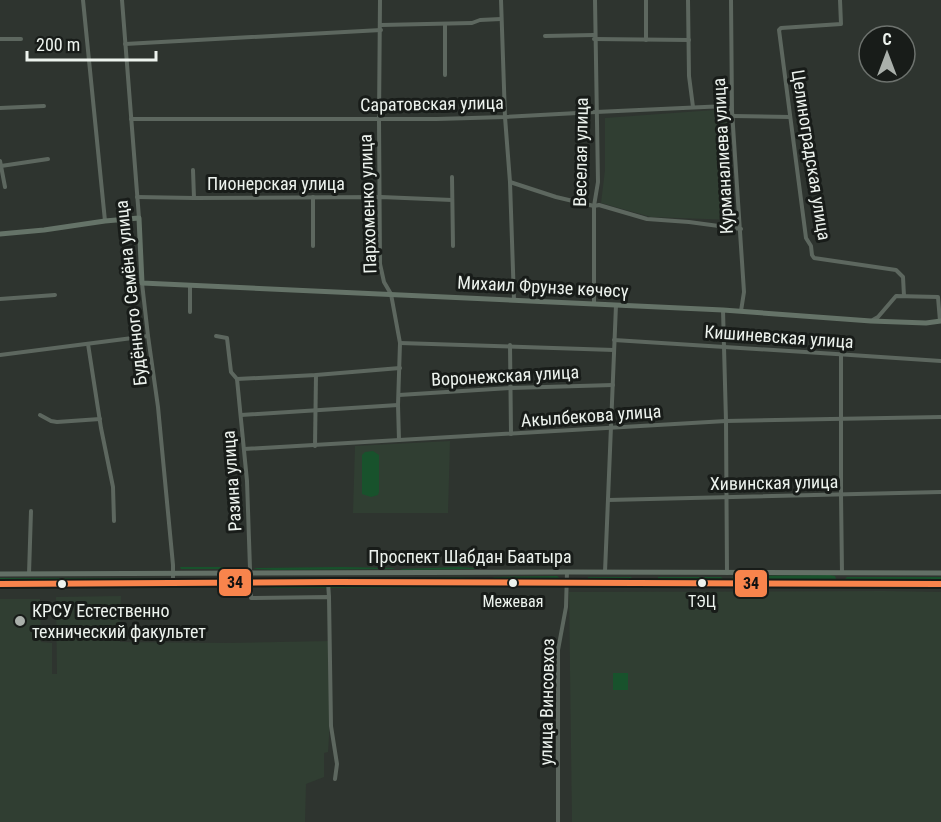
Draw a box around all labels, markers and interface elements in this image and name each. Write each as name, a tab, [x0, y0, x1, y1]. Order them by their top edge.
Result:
scale bar	[27, 24, 156, 62]
north arrow	[857, 24, 917, 84]
text: С	[882, 30, 892, 49]
text: 200 m	[36, 34, 80, 55]
street label: Целиноградская улица	[788, 68, 835, 242]
street label: Курманалиева улица	[708, 77, 737, 235]
street label: Саратовская улица	[360, 92, 504, 115]
street label: Веселая улица	[569, 97, 592, 207]
street label: Пархоменко улица	[355, 134, 380, 274]
street label: Пионерская улица	[207, 173, 345, 194]
street label: Будённого Семёна улица	[110, 199, 151, 387]
street label: Михаил Фрунзе көчөсү	[457, 272, 629, 301]
street label: Кишиневская улица	[704, 321, 854, 352]
street label: Воронежская улица	[430, 361, 579, 390]
street label: Акылбекова улица	[520, 400, 662, 431]
street label: Разина улица	[217, 430, 246, 532]
street label: Хивинская улица	[710, 471, 838, 494]
street label: Проспект Шабдан Баатыра	[368, 546, 572, 567]
line badge: 34	[218, 568, 252, 597]
line badge: 34	[734, 569, 768, 598]
text: 34	[227, 573, 243, 592]
text: 34	[743, 574, 759, 593]
marker: Межевая	[507, 577, 519, 589]
marker: ТЭЦ	[696, 577, 708, 589]
unlabelled marker	[56, 578, 68, 590]
place label: Межевая	[483, 592, 543, 611]
place label: ТЭЦ	[688, 592, 716, 611]
place label: КРСУ Естественно технический факультет	[32, 600, 206, 642]
marker: КРСУ Естественно технический факультет	[13, 614, 27, 628]
street label: улица Винсовхоз	[535, 638, 558, 766]

